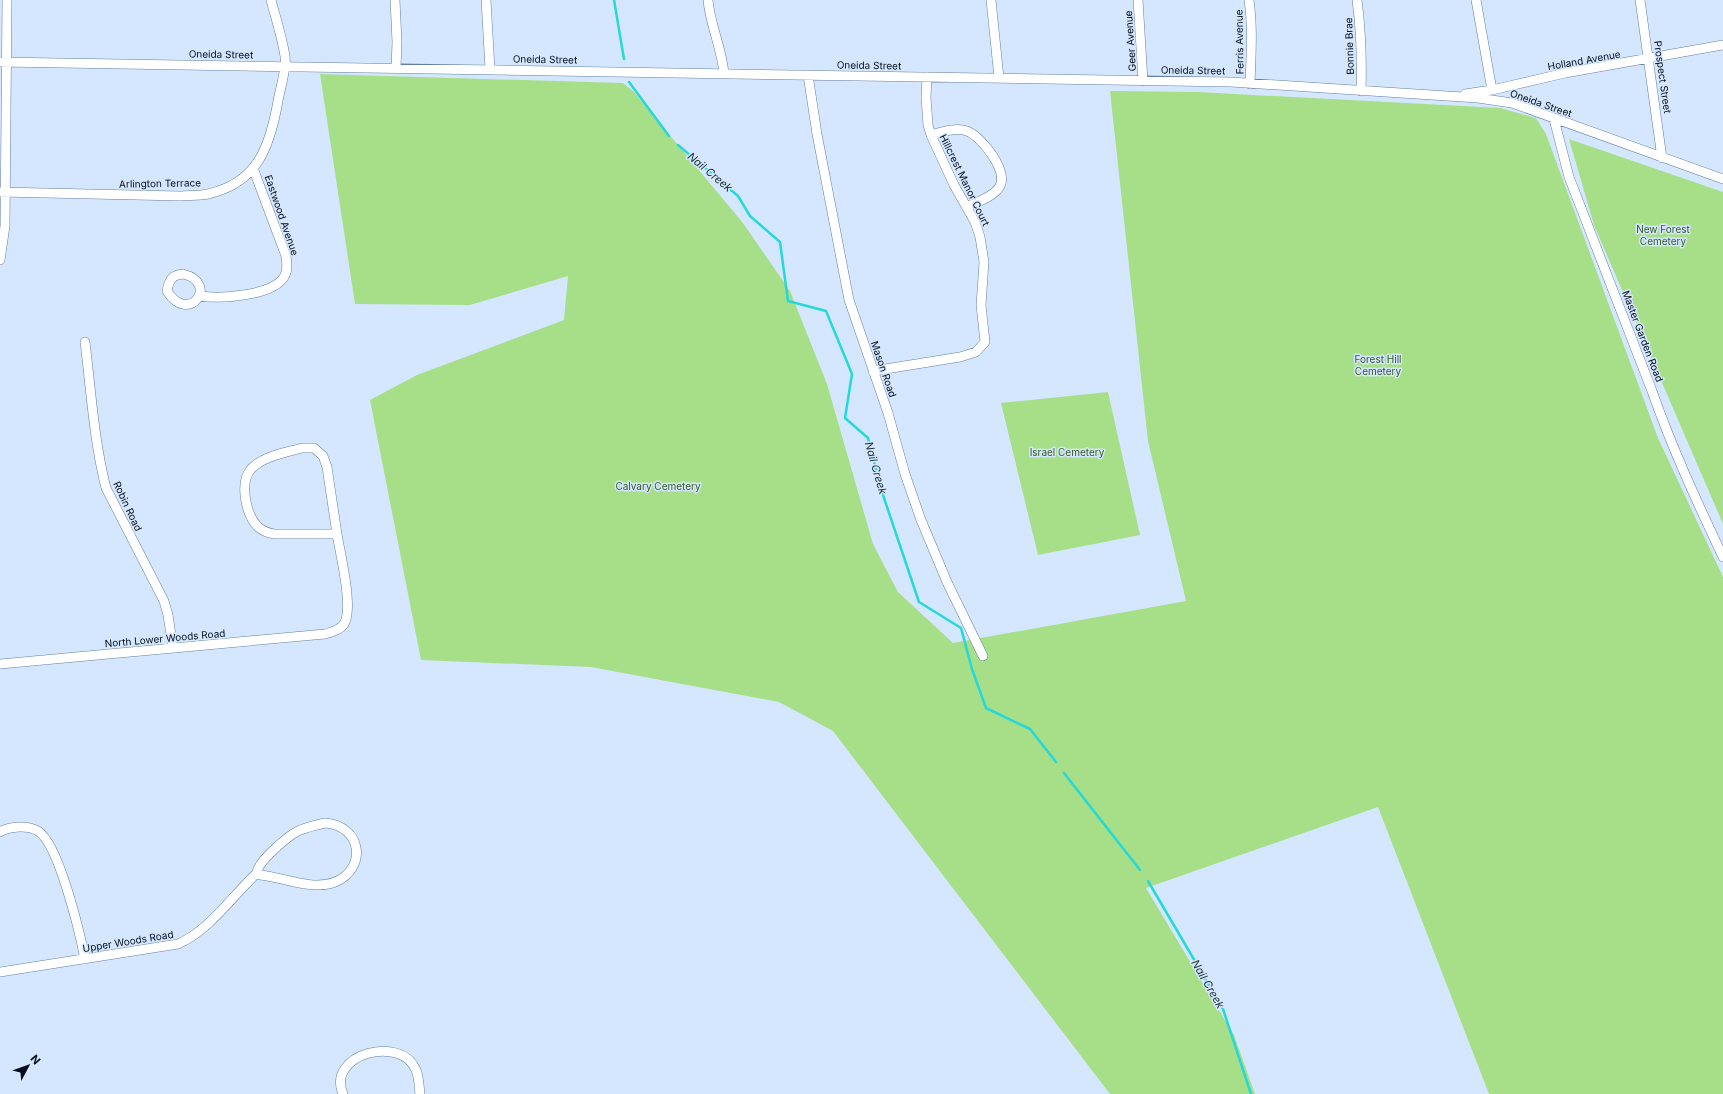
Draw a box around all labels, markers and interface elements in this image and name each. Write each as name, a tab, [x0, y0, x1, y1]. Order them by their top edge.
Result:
street label: Ferris Avenue	[1232, 9, 1246, 75]
street label: Geer Avenue	[1122, 10, 1138, 72]
street label: Bonnie Brae	[1342, 17, 1356, 75]
street label: Prospect Street	[1652, 40, 1674, 115]
street label: Oneida Street	[189, 47, 254, 61]
street label: Holland Avenue	[1547, 48, 1622, 72]
street label: Oneida Street	[513, 52, 578, 66]
street label: Oneida Street	[837, 58, 902, 72]
street label: Oneida Street	[1161, 63, 1226, 77]
street label: Oneida Street	[1509, 87, 1574, 119]
street label: Hillcrest Manor Court	[938, 132, 993, 229]
water label: Nail Creek	[685, 149, 736, 195]
street label: Eastwood Avenue	[263, 173, 301, 257]
street label: Arlington Terrace	[119, 176, 201, 190]
park label: New Forest Cemetery	[1636, 223, 1691, 247]
street label: Master Garden Road	[1620, 289, 1666, 383]
street label: Mason Road	[869, 339, 899, 399]
park label: Forest Hill Cemetery	[1355, 353, 1402, 377]
water label: Nail Creek	[862, 440, 890, 497]
park label: Israel Cemetery	[1030, 446, 1105, 458]
street label: Robin Road	[111, 479, 145, 533]
park label: Calvary Cemetery	[615, 480, 701, 492]
street label: North Lower Woods Road	[104, 627, 226, 649]
street label: Upper Woods Road	[82, 928, 174, 954]
water label: Nail Creek	[1188, 957, 1228, 1012]
north arrow	[8, 1046, 48, 1086]
text: N	[28, 1052, 44, 1067]

